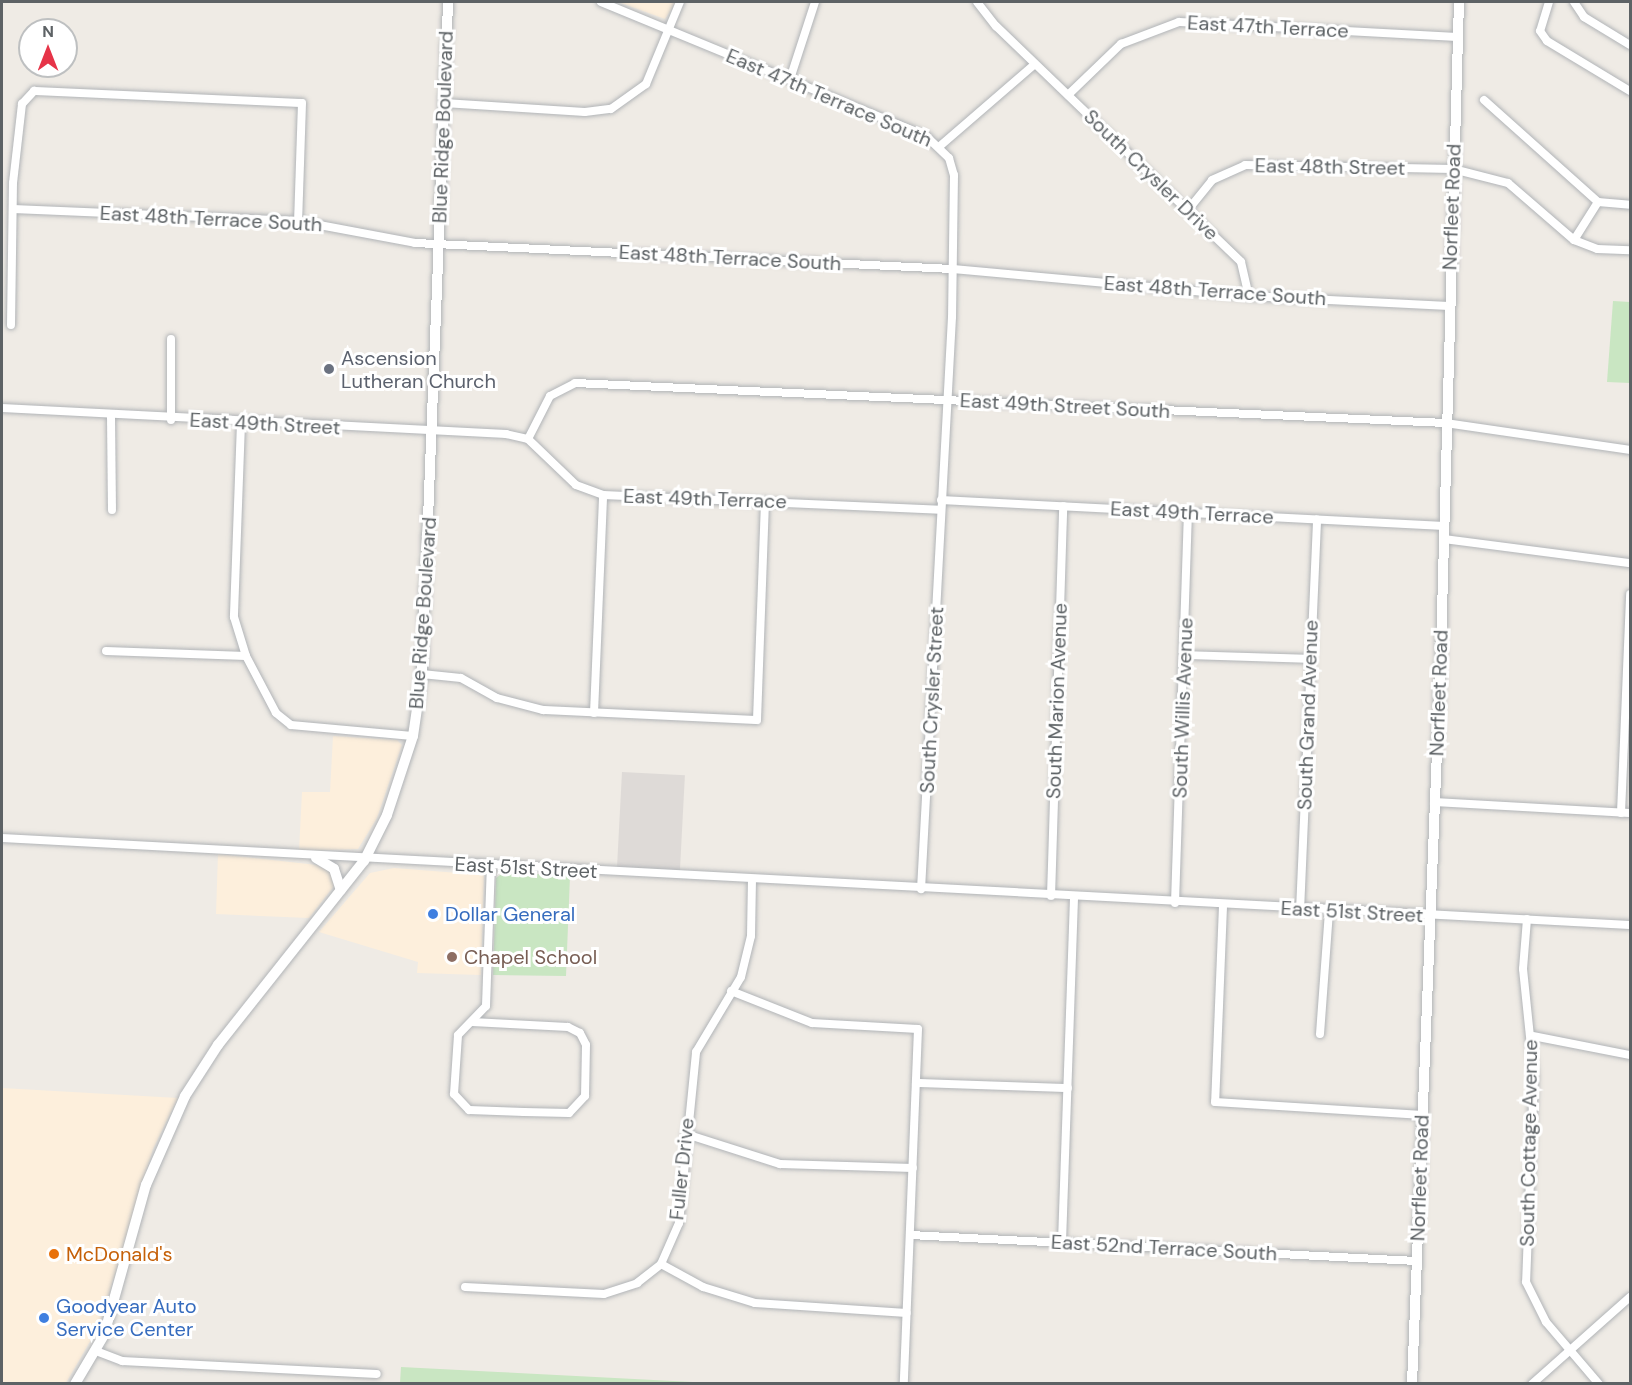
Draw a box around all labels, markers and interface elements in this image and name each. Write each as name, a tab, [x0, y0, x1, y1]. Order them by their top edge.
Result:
street label: East 47th Terrace	[1187, 11, 1349, 43]
north arrow	[18, 18, 78, 78]
text: N	[42, 21, 54, 42]
street label: Blue Ridge Boulevard	[428, 30, 458, 224]
street label: East 47th Terrace South	[722, 44, 936, 152]
street label: South Crysler Drive	[1079, 105, 1223, 245]
street label: Norfleet Road	[1438, 143, 1466, 271]
street label: East 48th Street	[1255, 154, 1405, 180]
street label: East 48th Terrace South	[99, 201, 323, 237]
street label: East 48th Terrace South	[618, 240, 842, 276]
street label: East 48th Terrace South	[1103, 271, 1327, 311]
place label: Ascension Lutheran Church	[341, 346, 496, 393]
marker: Ascension Lutheran Church	[322, 362, 336, 376]
street label: East 49th Street South	[959, 389, 1171, 423]
street label: East 49th Street	[189, 408, 341, 440]
street label: East 49th Terrace	[623, 484, 787, 514]
street label: East 49th Terrace	[1110, 497, 1274, 529]
street label: Blue Ridge Boulevard	[404, 516, 442, 710]
street label: South Marion Avenue	[1042, 603, 1072, 799]
street label: South Crysler Street	[915, 606, 949, 794]
street label: South Willis Avenue	[1168, 617, 1198, 799]
street label: South Grand Avenue	[1293, 619, 1323, 811]
street label: Norfleet Road	[1425, 629, 1453, 757]
street label: East 51st Street	[454, 852, 598, 884]
street label: East 51st Street	[1280, 896, 1424, 928]
place label: Dollar General	[445, 902, 575, 926]
marker: Dollar General	[426, 907, 440, 921]
place label: Chapel School	[464, 945, 597, 969]
marker: Chapel School	[445, 950, 459, 964]
street label: South Cottage Avenue	[1515, 1039, 1543, 1247]
street label: Norfleet Road	[1406, 1114, 1434, 1242]
street label: Fuller Drive	[665, 1117, 699, 1221]
street label: East 52nd Terrace South	[1050, 1230, 1278, 1266]
place label: McDonald's	[66, 1242, 172, 1266]
marker: McDonald's	[47, 1247, 61, 1261]
place label: Goodyear Auto Service Center	[56, 1294, 196, 1341]
marker: Goodyear Auto Service Center	[37, 1311, 51, 1325]

